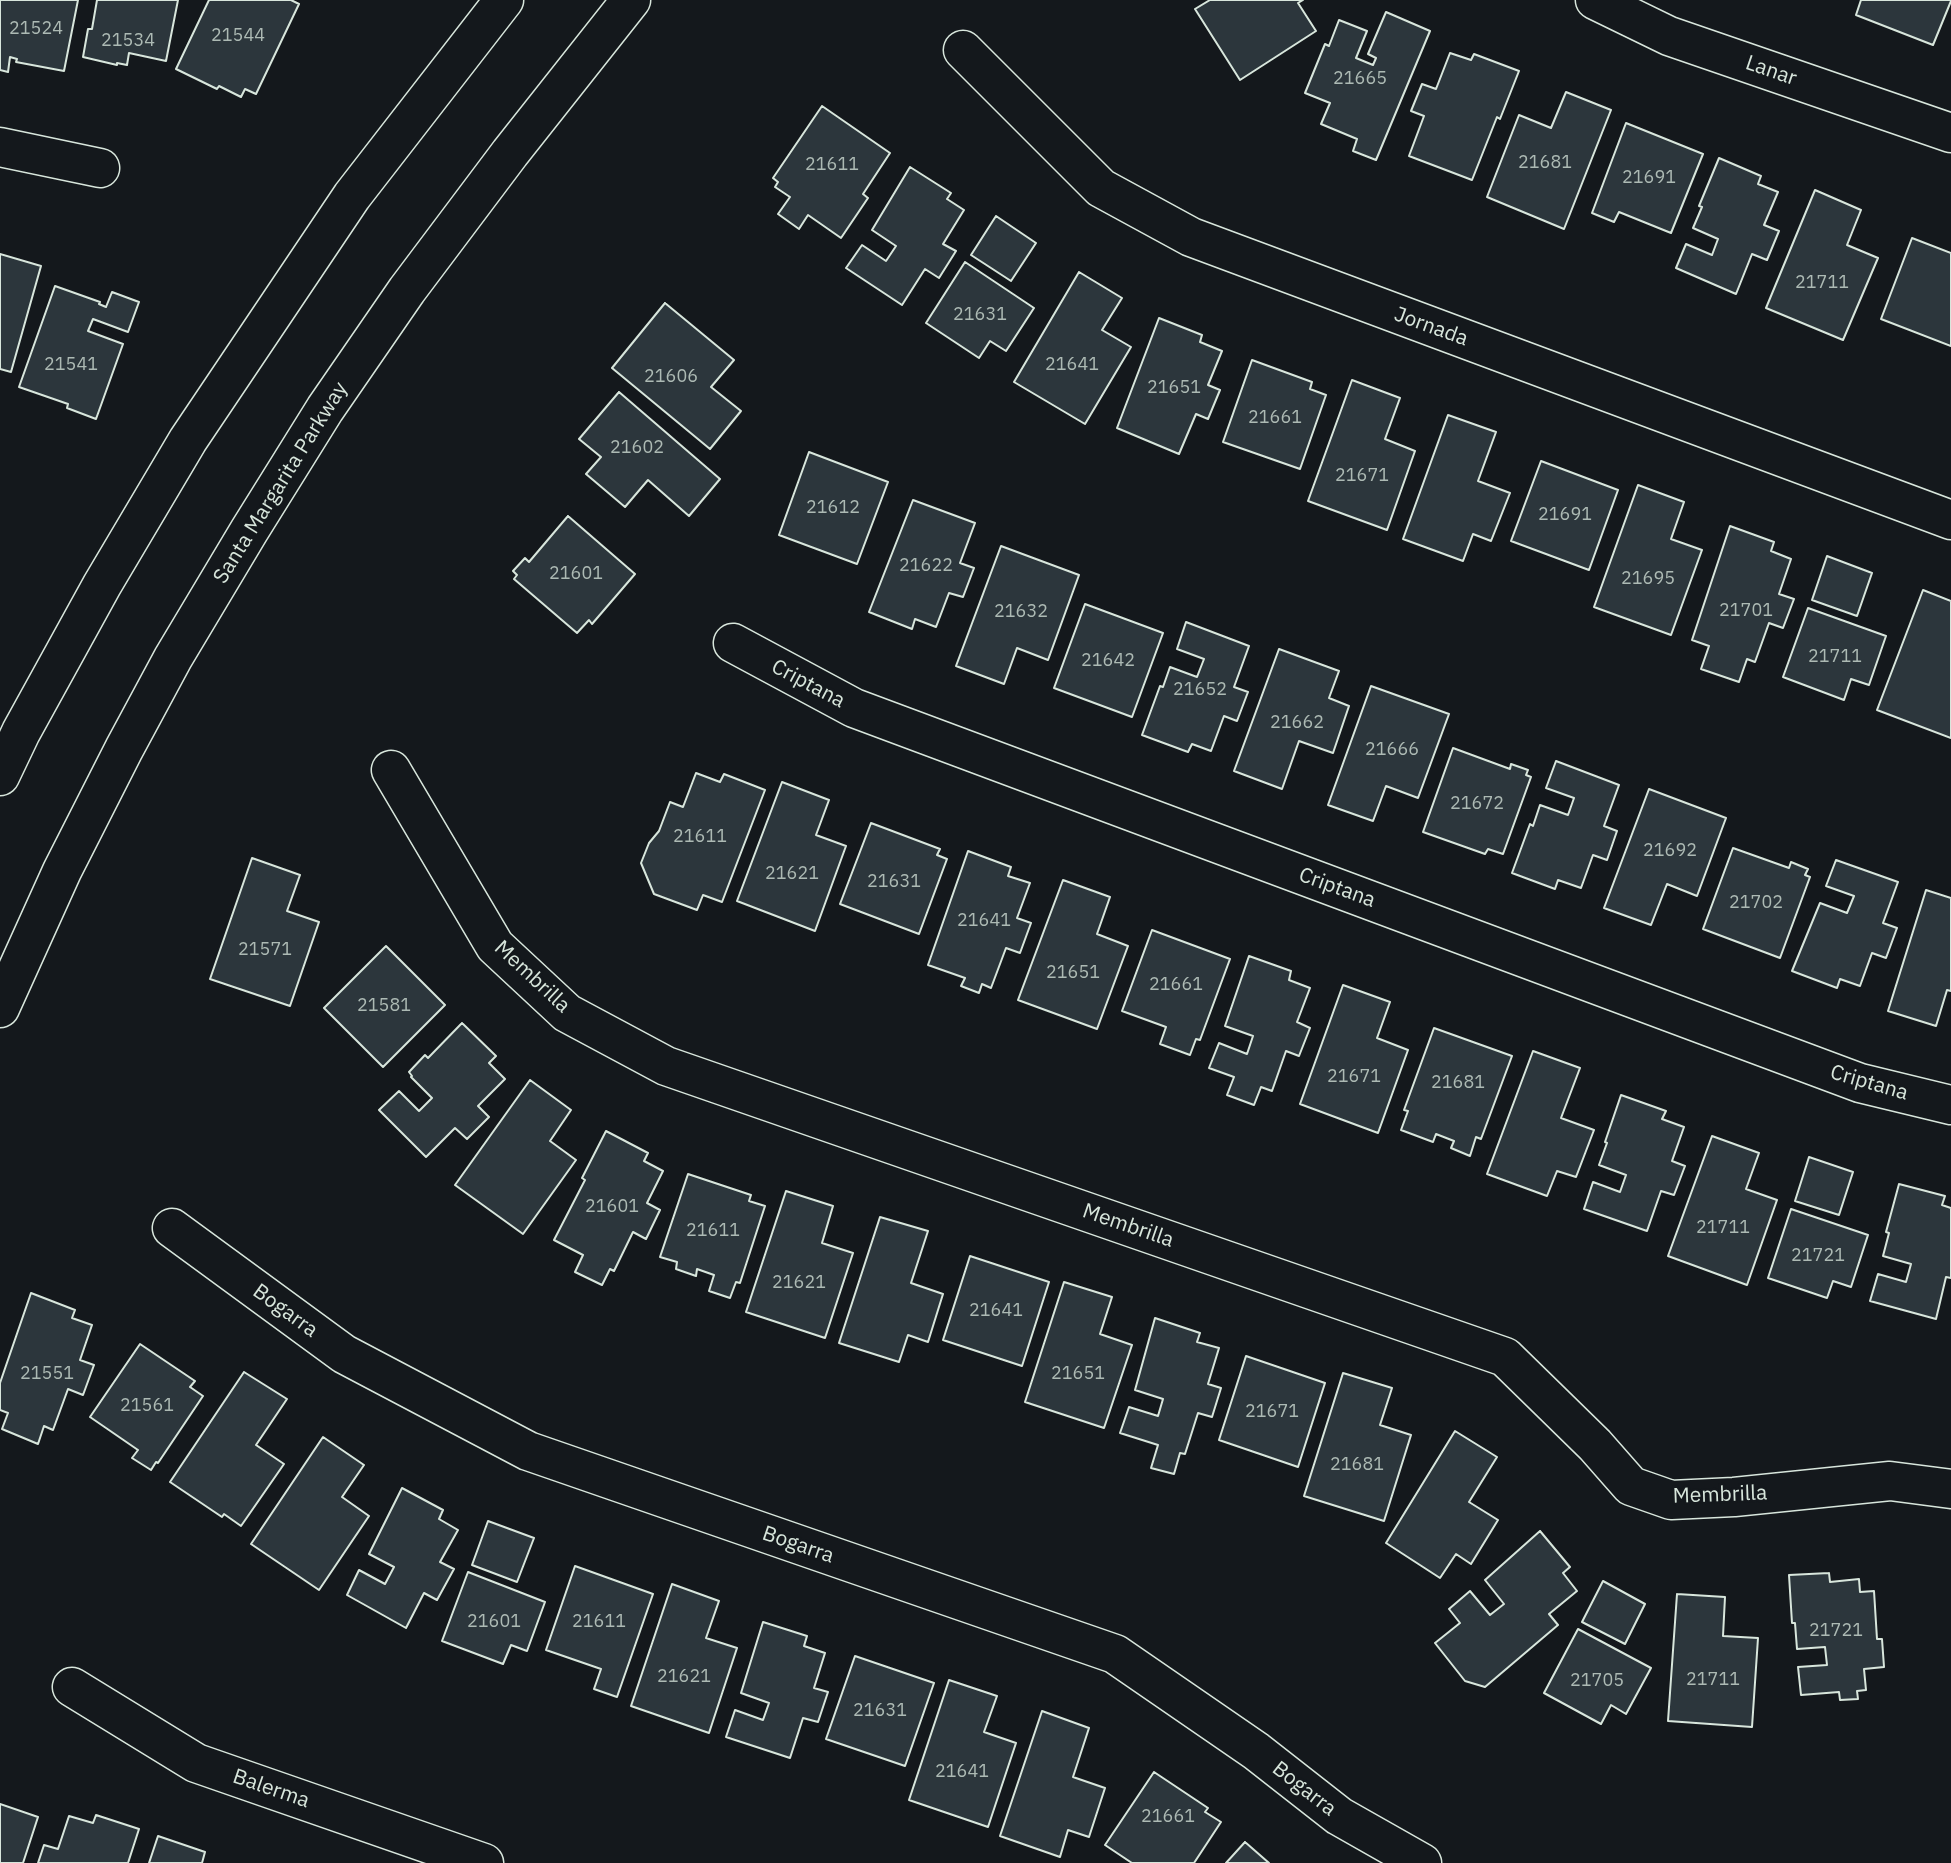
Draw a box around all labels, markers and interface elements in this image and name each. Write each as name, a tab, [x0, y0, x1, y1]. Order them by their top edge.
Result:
house number: 21524	[9, 18, 63, 40]
house number: 21544	[211, 25, 265, 47]
house number: 21534	[101, 30, 155, 52]
street label: Lanar	[1742, 51, 1800, 91]
house number: 21665	[1333, 68, 1387, 90]
house number: 21681	[1518, 152, 1572, 174]
house number: 21611	[805, 154, 859, 176]
house number: 21691	[1622, 167, 1676, 189]
house number: 21711	[1795, 272, 1849, 294]
street label: Jornada	[1391, 302, 1471, 352]
house number: 21631	[953, 304, 1007, 326]
house number: 21541	[44, 354, 98, 376]
house number: 21641	[1045, 354, 1099, 376]
house number: 21606	[644, 366, 698, 388]
street label: Santa Margarita Parkway	[209, 377, 353, 589]
house number: 21651	[1147, 377, 1201, 399]
house number: 21661	[1248, 407, 1302, 429]
house number: 21602	[610, 437, 664, 459]
house number: 21671	[1335, 465, 1389, 487]
house number: 21612	[806, 497, 860, 519]
house number: 21691	[1538, 504, 1592, 526]
house number: 21622	[899, 555, 953, 577]
house number: 21601	[549, 563, 603, 585]
house number: 21695	[1621, 568, 1675, 590]
house number: 21701	[1719, 600, 1773, 622]
house number: 21632	[994, 601, 1048, 623]
house number: 21711	[1808, 646, 1862, 668]
house number: 21642	[1081, 650, 1135, 672]
street label: Criptana	[767, 654, 849, 714]
house number: 21652	[1173, 679, 1227, 701]
house number: 21662	[1270, 712, 1324, 734]
house number: 21666	[1365, 739, 1419, 761]
house number: 21672	[1450, 793, 1504, 815]
house number: 21611	[673, 826, 727, 848]
house number: 21692	[1643, 840, 1697, 862]
house number: 21621	[765, 863, 819, 885]
street label: Criptana	[1295, 863, 1379, 913]
house number: 21631	[867, 871, 921, 893]
house number: 21702	[1729, 892, 1783, 914]
house number: 21641	[957, 910, 1011, 932]
street label: Membrilla	[489, 936, 575, 1018]
house number: 21571	[238, 939, 292, 961]
house number: 21651	[1046, 962, 1100, 984]
house number: 21661	[1149, 974, 1203, 996]
house number: 21581	[357, 995, 411, 1017]
street label: Criptana	[1827, 1060, 1911, 1106]
house number: 21671	[1327, 1066, 1381, 1088]
house number: 21681	[1431, 1072, 1485, 1094]
house number: 21601	[585, 1196, 639, 1218]
street label: Membrilla	[1079, 1199, 1177, 1253]
house number: 21711	[1696, 1217, 1750, 1239]
house number: 21611	[686, 1220, 740, 1242]
house number: 21721	[1791, 1245, 1845, 1267]
house number: 21621	[772, 1272, 826, 1294]
street label: Bogarra	[248, 1279, 322, 1343]
house number: 21641	[969, 1300, 1023, 1322]
house number: 21551	[20, 1363, 74, 1385]
house number: 21651	[1051, 1363, 1105, 1385]
house number: 21561	[120, 1395, 174, 1417]
house number: 21671	[1245, 1401, 1299, 1423]
house number: 21681	[1330, 1454, 1384, 1476]
street label: Membrilla	[1672, 1481, 1768, 1509]
street label: Bogarra	[759, 1521, 837, 1569]
house number: 21601	[467, 1611, 521, 1633]
house number: 21611	[572, 1611, 626, 1633]
house number: 21721	[1809, 1620, 1863, 1642]
house number: 21621	[657, 1666, 711, 1688]
house number: 21711	[1686, 1669, 1740, 1691]
house number: 21705	[1570, 1670, 1624, 1692]
house number: 21631	[853, 1700, 907, 1722]
street label: Bogarra	[1267, 1756, 1341, 1822]
house number: 21641	[935, 1761, 989, 1783]
street label: Balerma	[229, 1764, 313, 1814]
house number: 21661	[1141, 1806, 1195, 1828]

